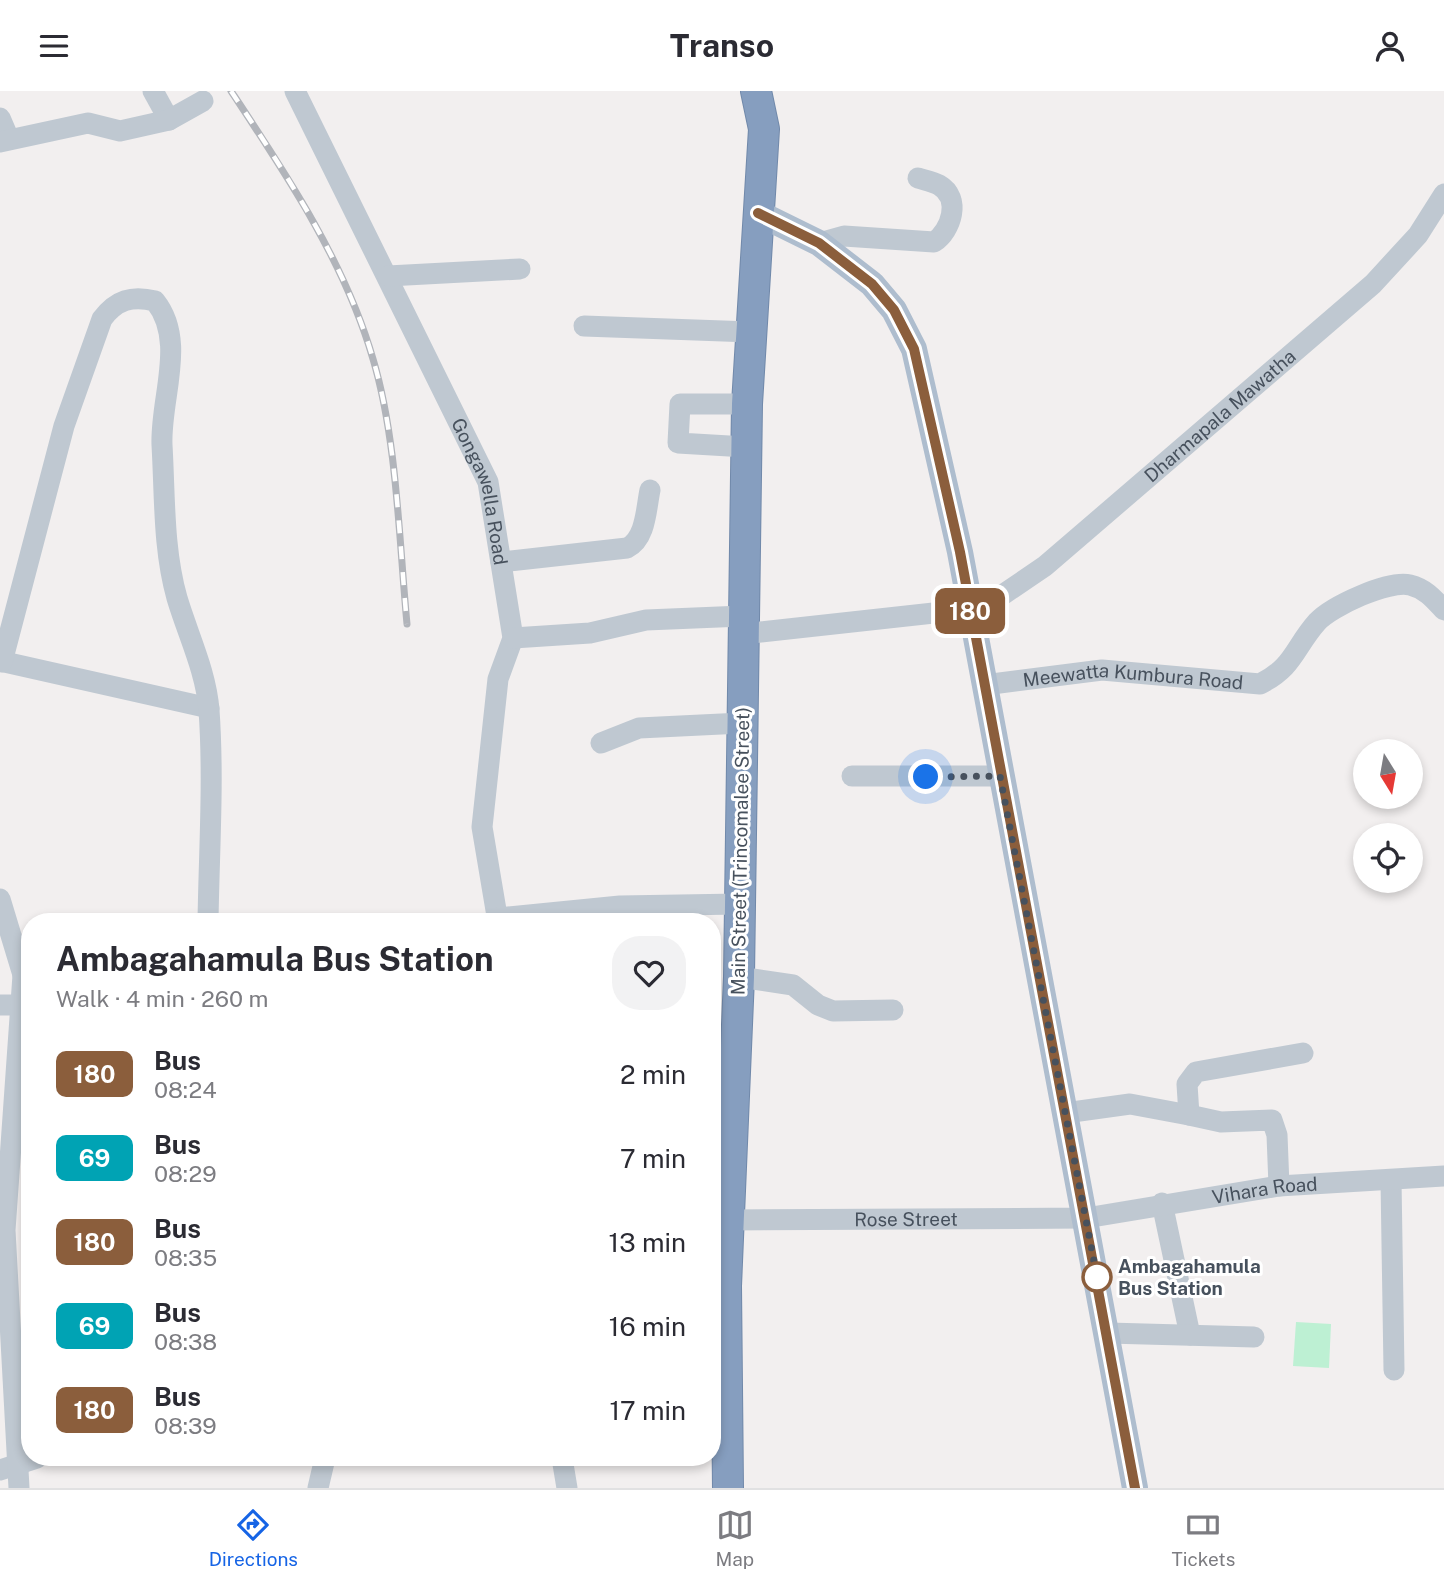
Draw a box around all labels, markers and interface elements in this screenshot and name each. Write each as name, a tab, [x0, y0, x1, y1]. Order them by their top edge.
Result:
icon: menu	[35, 27, 73, 65]
text: Transo	[670, 27, 774, 64]
icon: person	[1371, 27, 1409, 65]
street label: Dharmapala Mawatha	[1140, 345, 1300, 487]
street label: Gongawella Road	[447, 414, 512, 567]
line badge: 180	[930, 588, 1010, 634]
text: 180	[949, 597, 991, 625]
street label: Meewatta Kumbura Road	[1022, 659, 1244, 693]
street label: Main Street (Trincomalee Street)	[726, 707, 754, 995]
north arrow	[1353, 739, 1423, 809]
map controls	[1353, 739, 1423, 893]
your location	[908, 759, 943, 794]
button: locate	[1353, 823, 1423, 893]
button: heart	[612, 936, 686, 1010]
text: Ambagahamula Bus Station	[56, 940, 493, 978]
text: Walk · 4 min · 260 m	[56, 985, 269, 1012]
text: Bus	[154, 1045, 201, 1076]
text: 2 min	[620, 1059, 686, 1090]
text: 180	[74, 1060, 115, 1088]
text: 08:24	[154, 1076, 217, 1103]
text: Bus	[154, 1129, 201, 1160]
text: 7 min	[620, 1143, 686, 1174]
text: 69	[79, 1144, 110, 1172]
text: 08:29	[154, 1160, 217, 1187]
street label: Vihara Road	[1210, 1173, 1318, 1208]
street label: Rose Street	[854, 1208, 958, 1230]
text: Bus	[154, 1213, 201, 1244]
text: 13 min	[609, 1227, 686, 1258]
text: 180	[74, 1228, 115, 1256]
text: 08:35	[154, 1244, 217, 1271]
place label: Ambagahamula Bus Station	[1118, 1255, 1261, 1299]
marker: Ambagahamula Bus Station	[1082, 1262, 1112, 1292]
text: Bus	[154, 1297, 201, 1328]
text: 16 min	[609, 1311, 686, 1342]
text: 69	[79, 1312, 110, 1340]
text: 08:38	[154, 1328, 217, 1355]
text: Bus	[154, 1381, 201, 1412]
text: 17 min	[609, 1395, 686, 1426]
text: 180	[74, 1396, 115, 1424]
text: 08:39	[154, 1412, 217, 1439]
tab: Directions	[209, 1506, 298, 1570]
tab: Map	[715, 1506, 754, 1570]
tab: Tickets	[1172, 1506, 1235, 1570]

